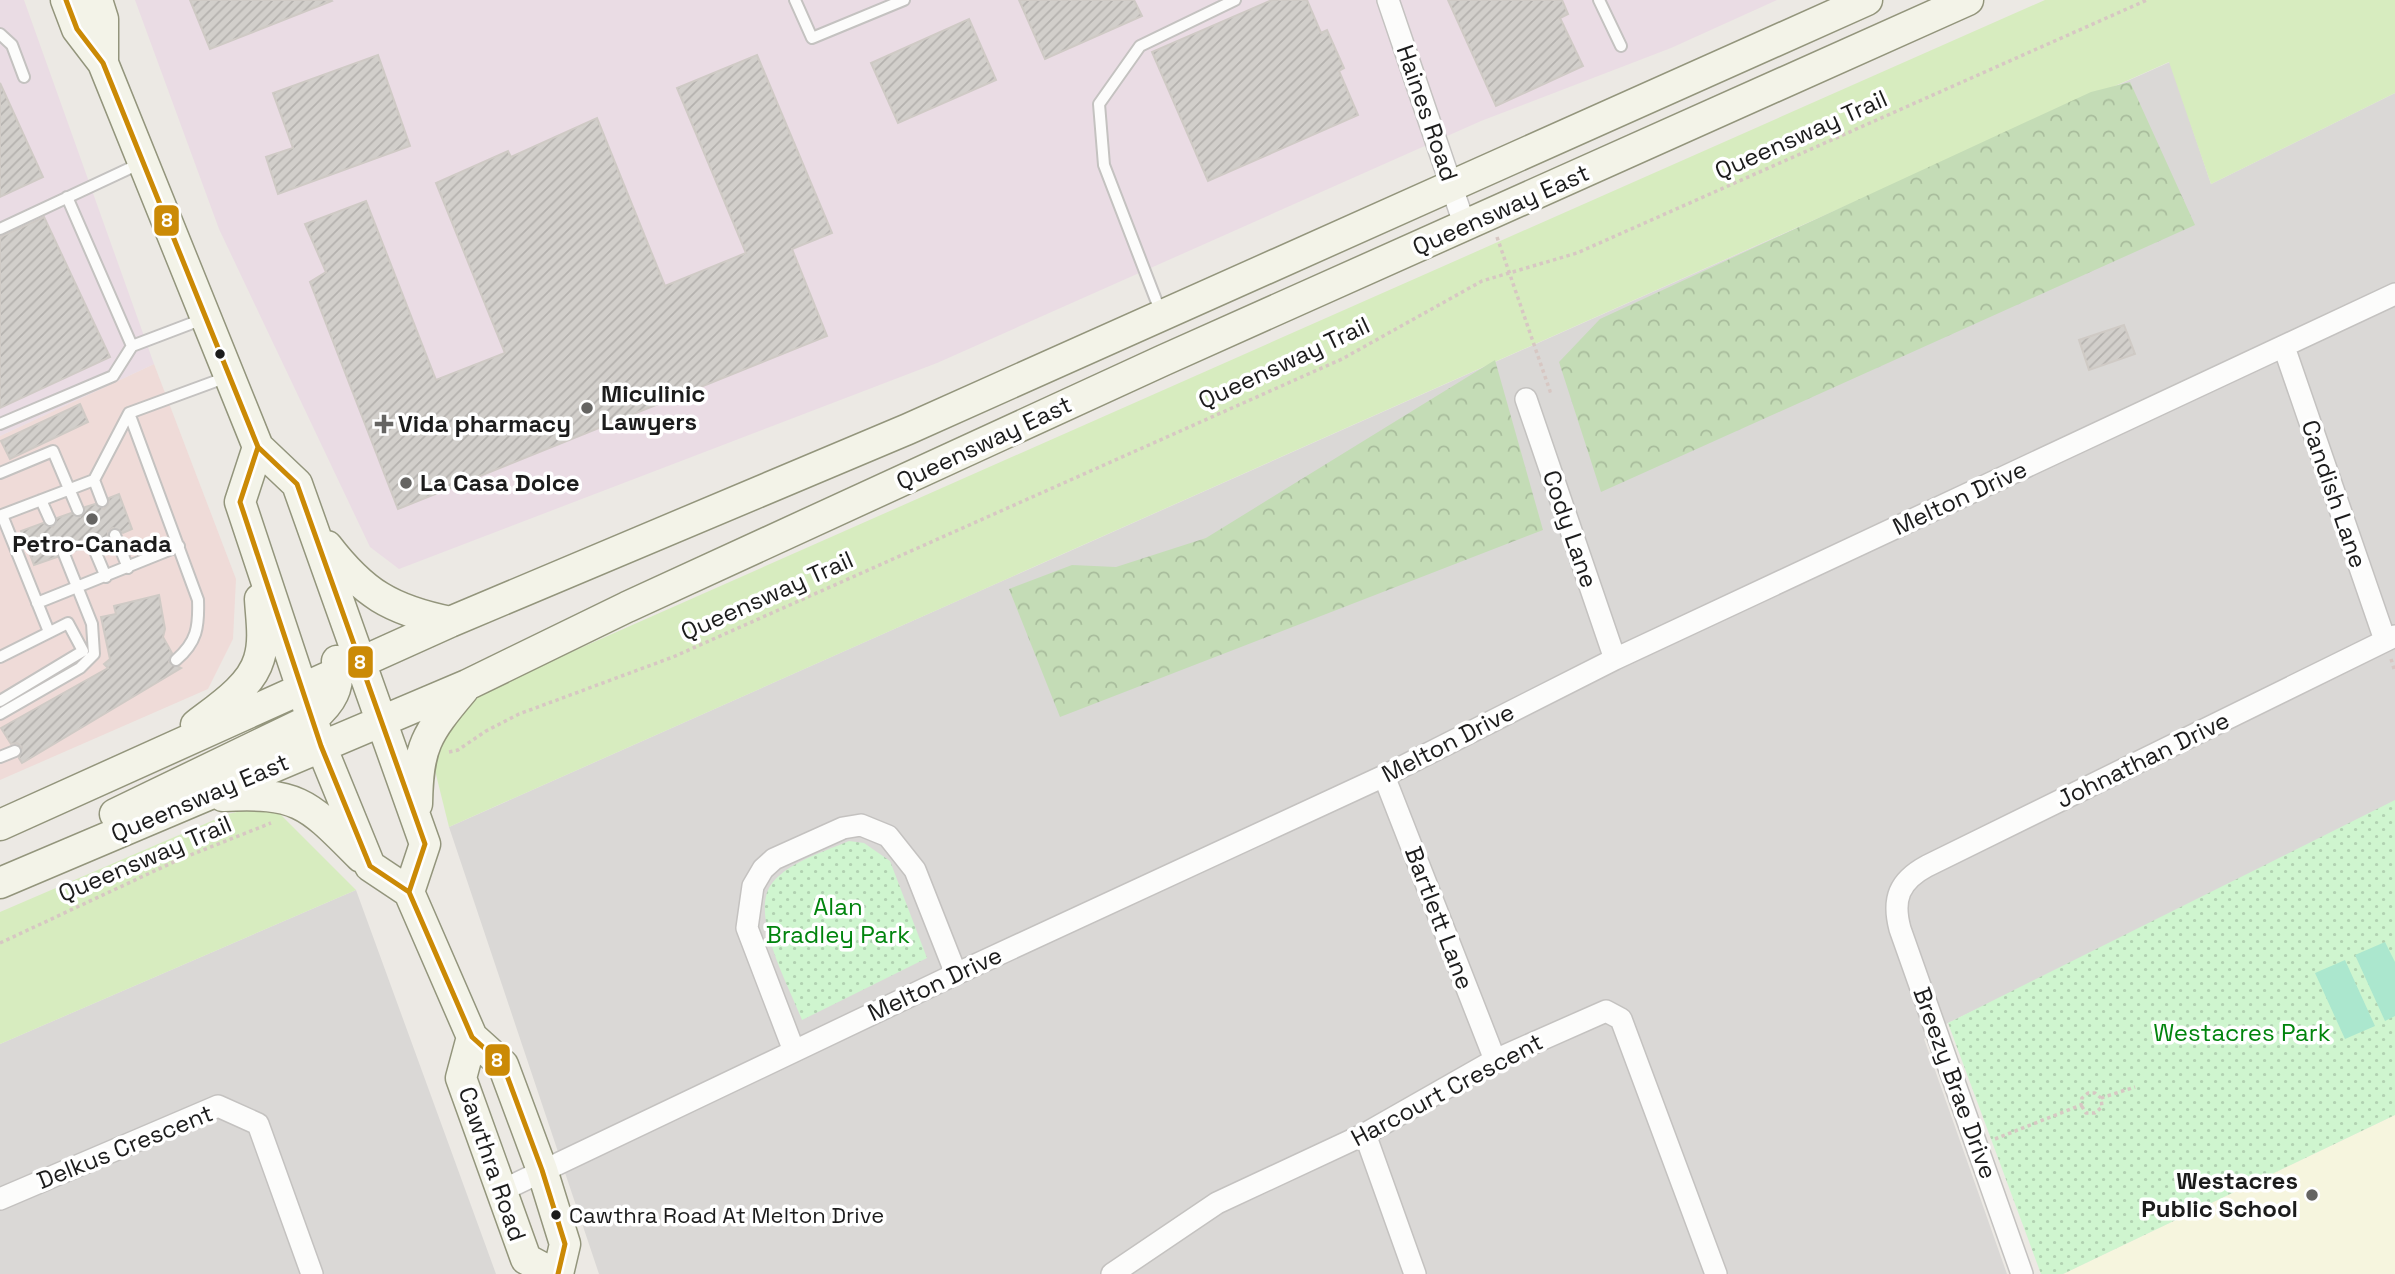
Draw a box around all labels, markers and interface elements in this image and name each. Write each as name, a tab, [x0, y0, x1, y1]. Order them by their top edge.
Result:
street label: Haines Road	[1390, 41, 1465, 185]
street label: Queensway Trail	[1710, 83, 1892, 186]
street label: Queensway East	[1408, 157, 1594, 262]
line badge: 8	[153, 204, 180, 237]
text: 8	[161, 208, 173, 233]
street label: Queensway Trail	[1193, 309, 1374, 416]
unlabelled marker	[213, 347, 227, 361]
place label: Miculinic Lawyers	[601, 378, 705, 437]
street label: Queensway East	[891, 388, 1077, 497]
marker: Miculinic Lawyers	[579, 400, 595, 416]
place label: Vida pharmacy	[398, 408, 571, 439]
marker: Vida pharmacy	[376, 416, 392, 432]
street label: Candish Lane	[2295, 416, 2374, 572]
street label: Melton Drive	[1888, 453, 2032, 542]
street label: Cody Lane	[1536, 466, 1605, 592]
place label: La Casa Dolce	[420, 467, 580, 498]
marker: La Casa Dolce	[398, 475, 414, 491]
marker: Petro-Canada	[84, 511, 100, 527]
place label: Petro-Canada	[12, 528, 172, 559]
street label: Queensway Trail	[676, 544, 858, 647]
line badge: 8	[347, 645, 374, 679]
text: 8	[354, 650, 366, 675]
street label: Melton Drive	[1376, 696, 1519, 789]
street label: Johnathan Drive	[2051, 704, 2234, 815]
street label: Queensway East	[106, 746, 293, 849]
street label: Queensway Trail	[53, 808, 236, 909]
street label: Bartlett Lane	[1398, 842, 1481, 994]
park label: Alan Bradley Park	[766, 891, 910, 950]
street label: Melton Drive	[863, 939, 1007, 1028]
street label: Breezy Brae Drive	[1906, 983, 2005, 1183]
park label: Westacres Park	[2153, 1017, 2331, 1048]
street label: Harcourt Crescent	[1345, 1026, 1548, 1153]
line badge: 8	[484, 1043, 511, 1077]
text: 8	[491, 1048, 503, 1073]
street label: Cawthra Road	[452, 1082, 533, 1245]
street label: Delkus Crescent	[32, 1097, 217, 1196]
place label: Westacres Public School	[2141, 1165, 2298, 1224]
marker: Westacres Public School	[2304, 1187, 2320, 1203]
place label: Cawthra Road At Melton Drive	[569, 1201, 884, 1229]
marker: Cawthra Road At Melton Drive	[549, 1208, 563, 1222]

